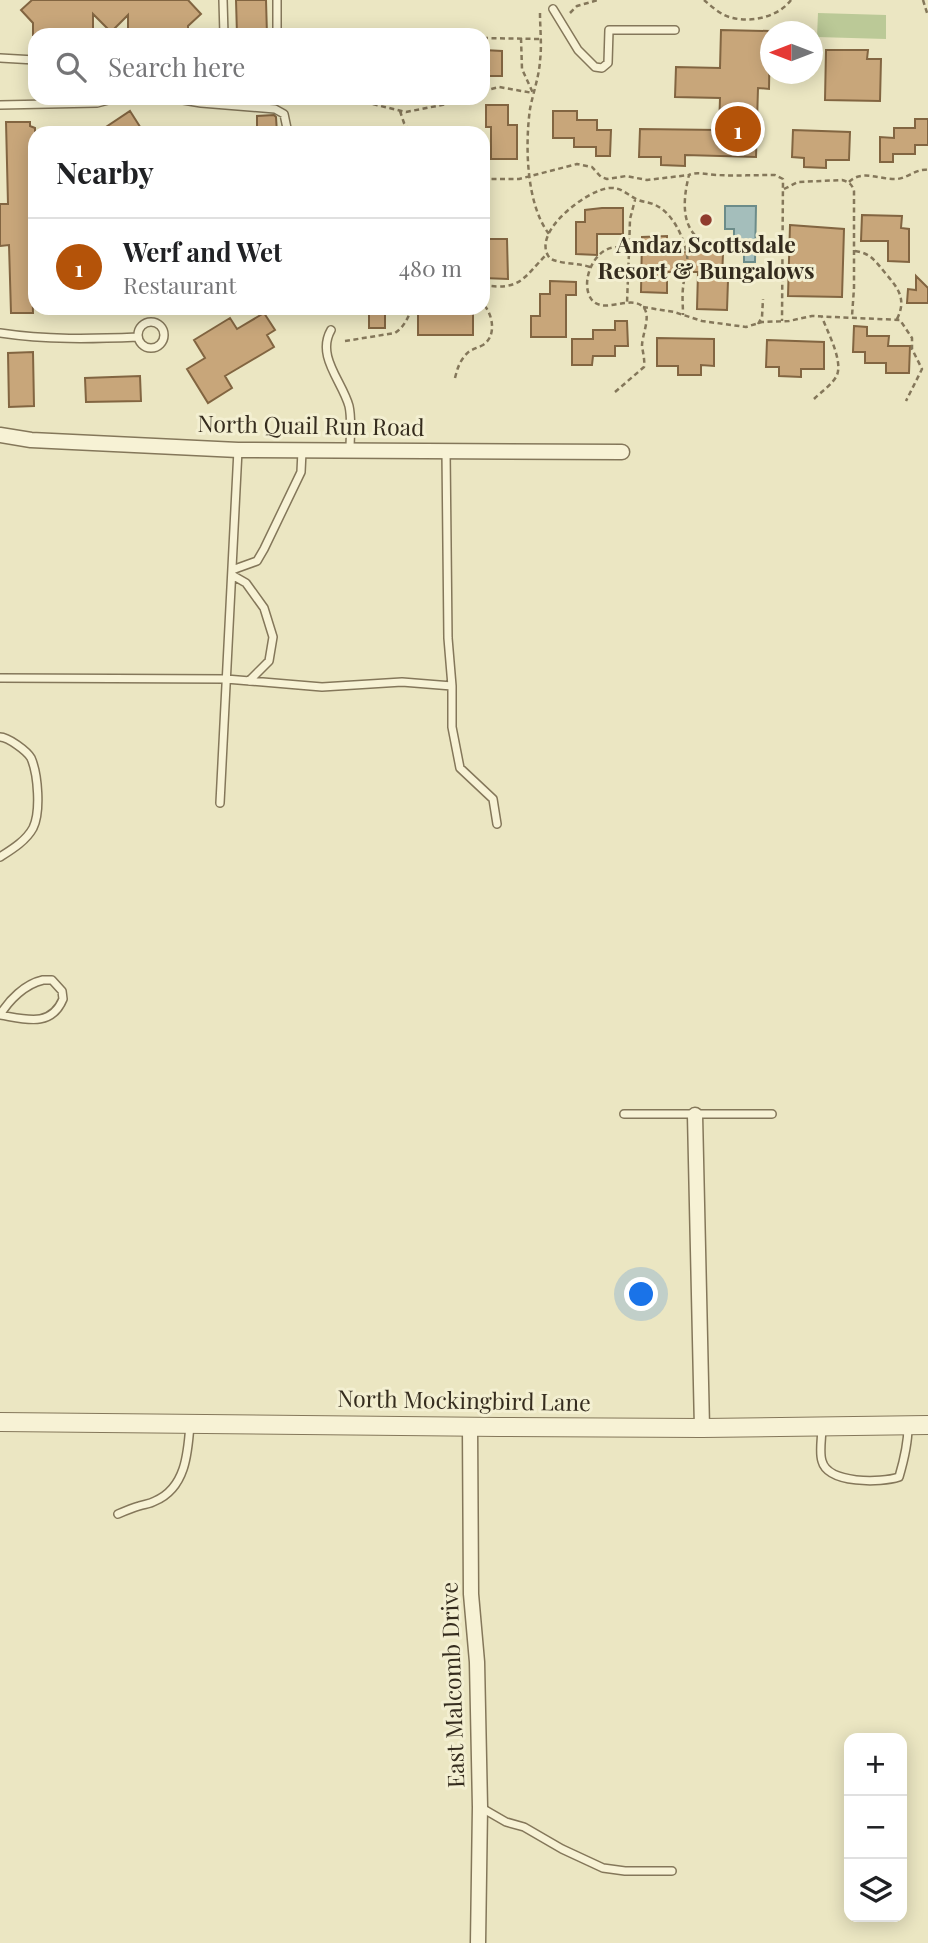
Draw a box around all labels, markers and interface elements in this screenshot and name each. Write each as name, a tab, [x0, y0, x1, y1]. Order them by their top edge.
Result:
north arrow	[760, 21, 823, 84]
search box	[28, 28, 490, 105]
icon: search	[52, 48, 90, 86]
text: Search here	[108, 49, 245, 84]
pin: 1	[715, 103, 761, 155]
text: Nearby	[56, 152, 154, 192]
marker: Andaz Scottsdale Resort & Bungalows	[698, 212, 714, 228]
place label: Andaz Scottsdale Resort & Bungalows	[597, 228, 815, 285]
text: Werf and Wet	[123, 234, 282, 269]
text: 1	[75, 252, 83, 283]
text: 480 m	[399, 252, 462, 283]
text: Restaurant	[123, 269, 236, 300]
street label: North Quail Run Road	[197, 407, 425, 442]
your location	[624, 1277, 658, 1311]
street label: North Mockingbird Lane	[337, 1382, 591, 1417]
street label: East Malcomb Drive	[432, 1582, 471, 1789]
map controls	[844, 1733, 907, 1922]
button: +	[844, 1733, 907, 1796]
button: −	[844, 1796, 907, 1859]
button: layers	[844, 1859, 907, 1922]

